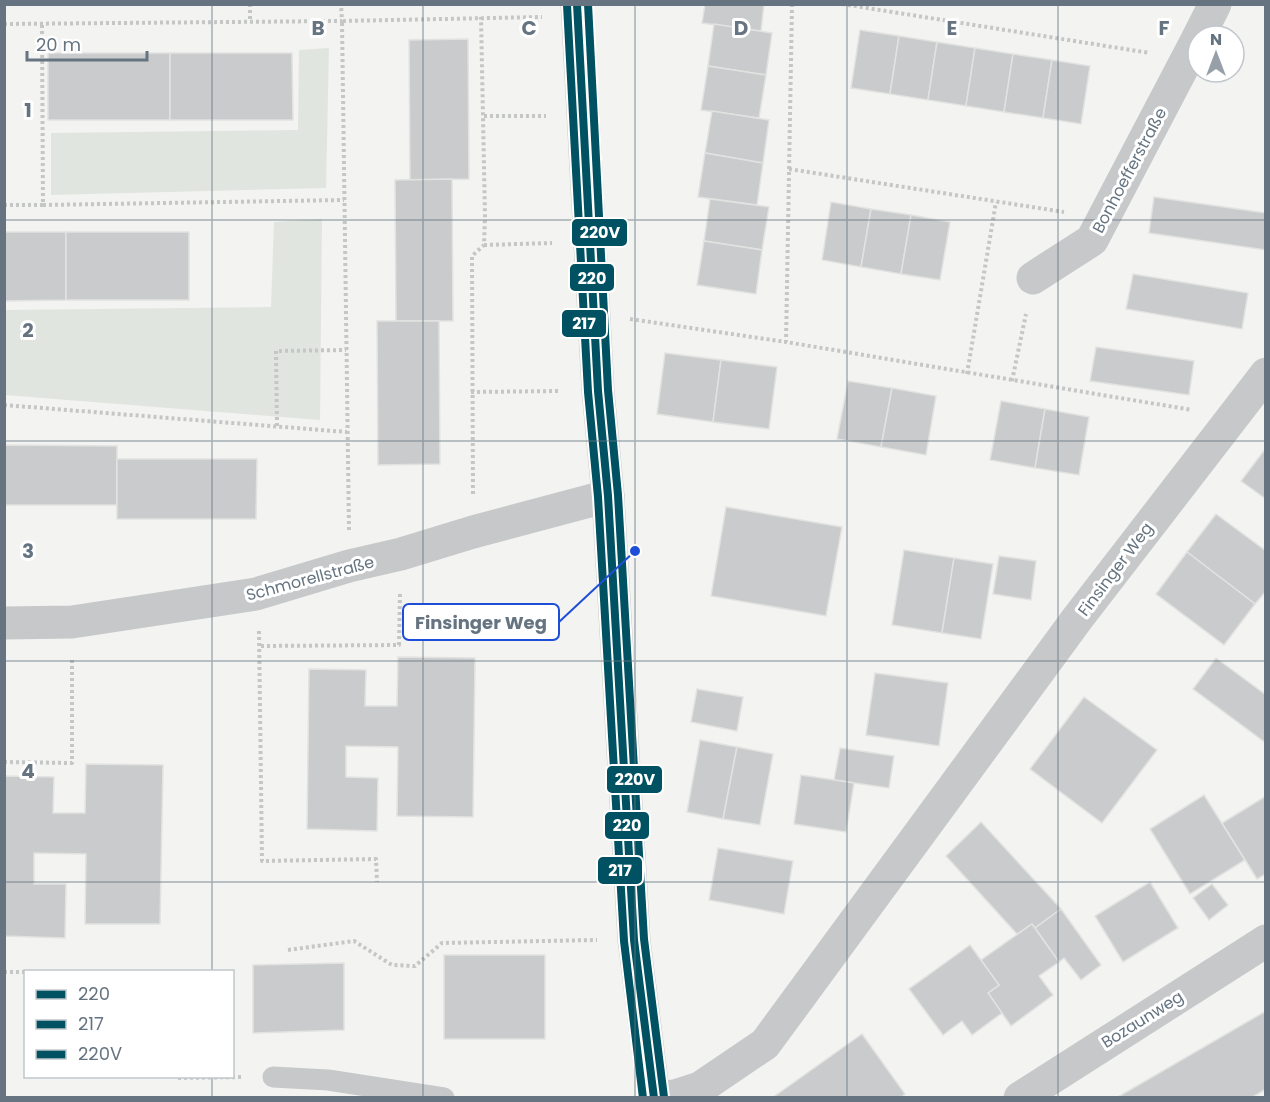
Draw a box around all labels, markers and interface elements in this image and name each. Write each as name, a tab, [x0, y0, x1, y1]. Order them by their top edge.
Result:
text: B	[311, 14, 325, 42]
text: C	[521, 14, 537, 42]
text: D	[734, 14, 748, 42]
text: E	[947, 14, 957, 42]
text: F	[1159, 14, 1170, 42]
scale bar	[27, 24, 147, 62]
north arrow	[1186, 24, 1246, 84]
text: N	[1210, 28, 1222, 51]
text: 20 m	[36, 32, 81, 57]
text: 1	[24, 96, 32, 124]
street label: Bonhoefferstraße	[1087, 103, 1172, 237]
line badge: 220V	[571, 218, 628, 247]
text: 220V	[580, 221, 621, 244]
line badge: 220	[569, 263, 615, 292]
text: 220	[578, 267, 606, 290]
line badge: 217	[561, 309, 607, 338]
text: 217	[572, 312, 596, 335]
text: 2	[22, 316, 34, 344]
street label: Finsinger Weg	[1072, 518, 1158, 621]
text: 3	[22, 537, 34, 565]
street label: Schmorellstraße	[244, 550, 377, 607]
callout: Finsinger Weg	[403, 604, 559, 640]
text: Finsinger Weg	[415, 610, 547, 635]
text: 4	[21, 757, 35, 785]
line badge: 220V	[606, 765, 663, 794]
text: 220V	[615, 768, 656, 791]
line badge: 220	[604, 811, 650, 840]
text: 220	[613, 814, 641, 837]
line badge: 217	[597, 856, 643, 885]
text: 217	[608, 859, 632, 882]
legend	[24, 970, 234, 1078]
text: 220	[78, 981, 110, 1006]
street label: Bozaunweg	[1097, 985, 1188, 1054]
text: 217	[78, 1011, 104, 1036]
text: 220V	[78, 1041, 122, 1066]

